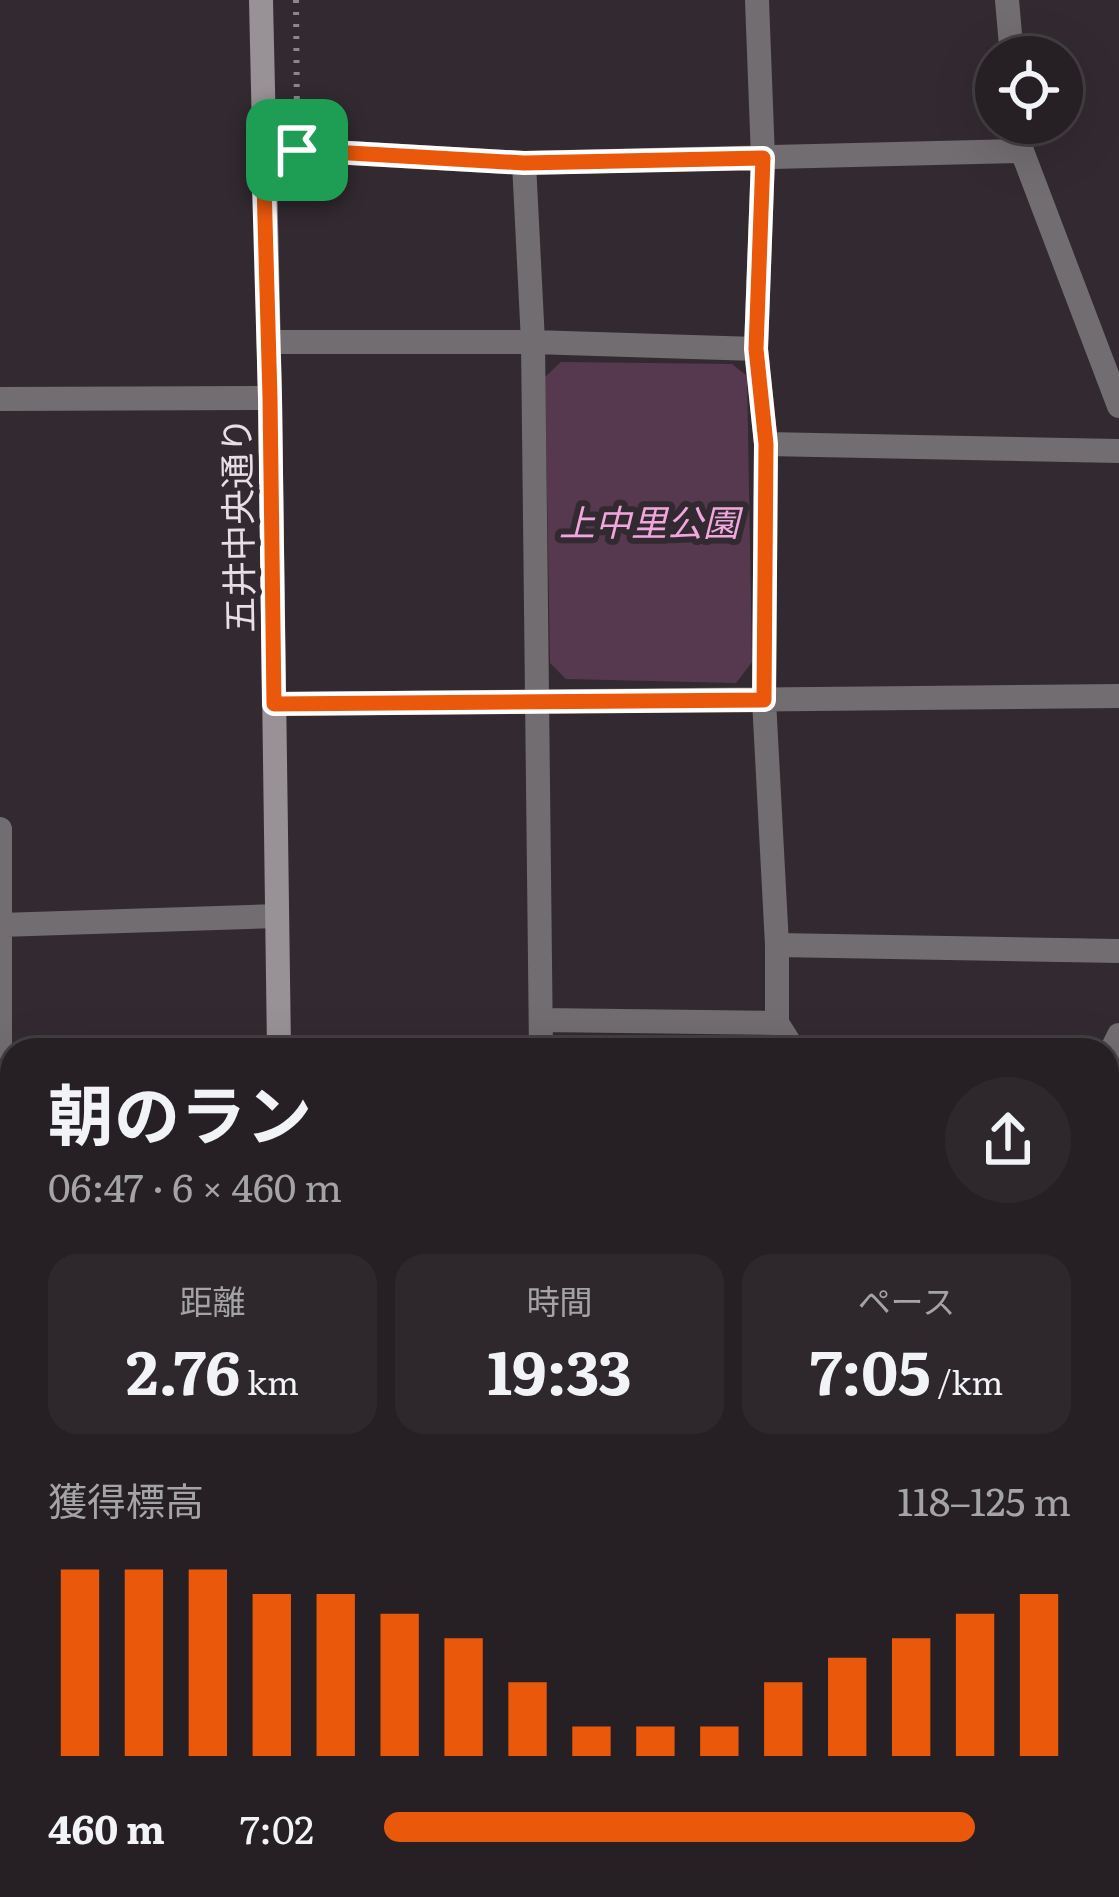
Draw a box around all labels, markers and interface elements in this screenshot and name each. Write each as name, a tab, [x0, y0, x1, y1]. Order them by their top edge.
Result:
map controls	[975, 36, 1083, 144]
button: locate	[975, 36, 1083, 144]
pin	[246, 99, 348, 201]
icon: arrive	[264, 117, 330, 183]
street label: 五井中央通り	[208, 417, 264, 633]
park label: 上中里公園	[559, 494, 744, 547]
text: 朝のラン	[48, 1062, 312, 1160]
button: share	[945, 1077, 1071, 1203]
text: 06:47 · 6 × 460 m	[48, 1156, 342, 1214]
text: 距離	[180, 1275, 246, 1324]
text: 時間	[527, 1275, 593, 1324]
text: ペース	[858, 1275, 955, 1324]
text: 2.76	[126, 1324, 240, 1413]
text: 19:33	[487, 1324, 632, 1413]
text: 7:05	[810, 1324, 931, 1413]
text: km	[240, 1356, 299, 1405]
text: /km	[931, 1356, 1003, 1405]
text: 獲得標高	[48, 1470, 204, 1528]
text: 118–125 m	[897, 1470, 1071, 1528]
text: 460 m	[48, 1798, 165, 1856]
text: 7:02	[240, 1798, 314, 1856]

